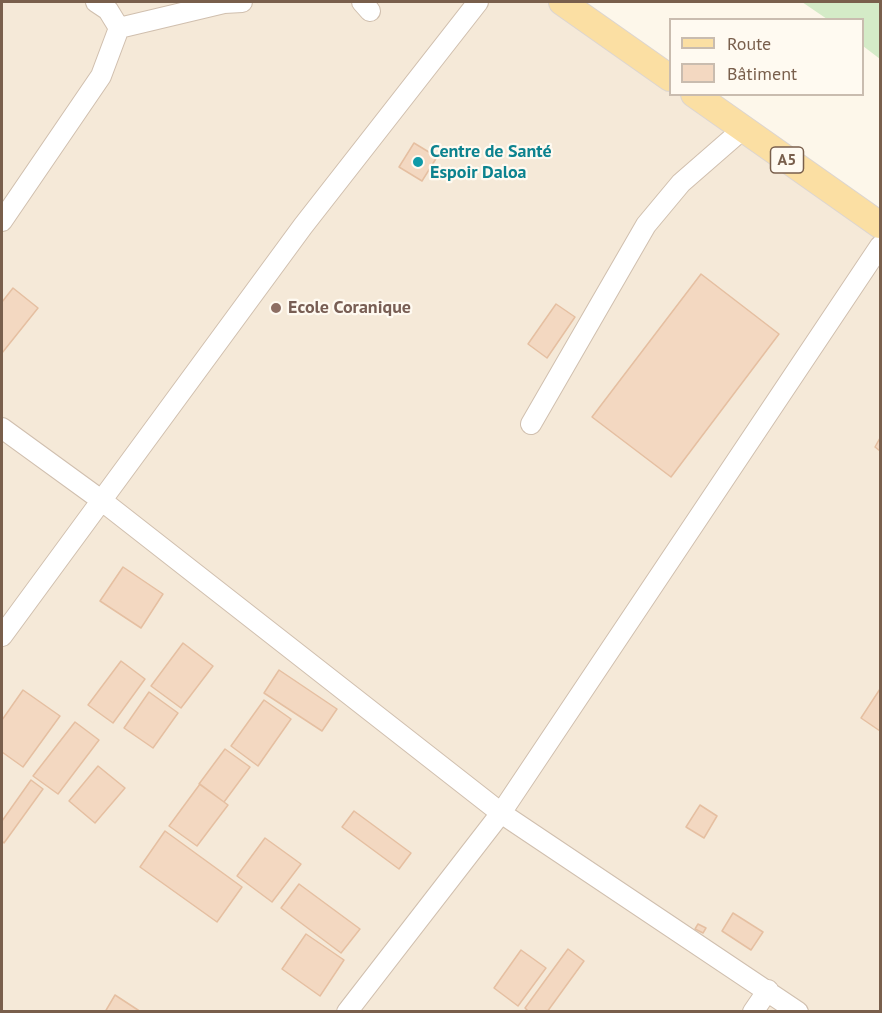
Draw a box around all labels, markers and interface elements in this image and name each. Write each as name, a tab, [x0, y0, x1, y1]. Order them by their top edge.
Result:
legend	[669, 18, 864, 96]
text: Route	[727, 32, 771, 55]
text: Bâtiment	[727, 62, 797, 85]
place label: Centre de Santé Espoir Daloa	[430, 141, 552, 184]
road number: A5	[770, 147, 804, 173]
marker: Centre de Santé Espoir Daloa	[411, 155, 425, 169]
place label: Ecole Coranique	[288, 297, 411, 319]
marker: Ecole Coranique	[269, 301, 283, 315]

